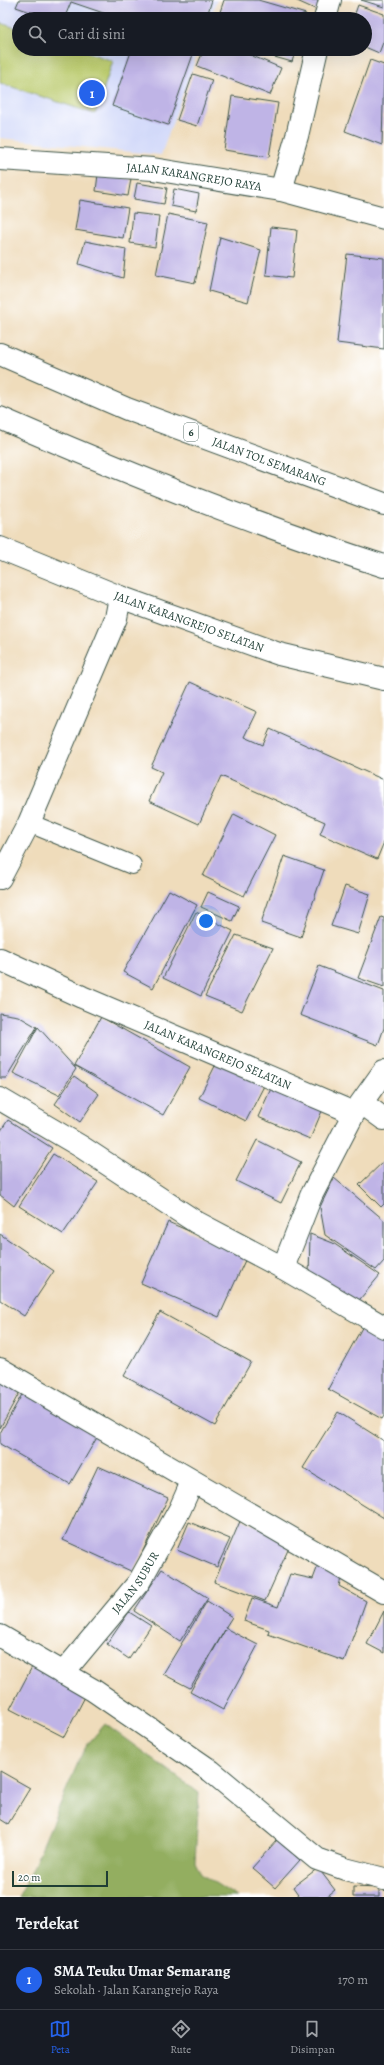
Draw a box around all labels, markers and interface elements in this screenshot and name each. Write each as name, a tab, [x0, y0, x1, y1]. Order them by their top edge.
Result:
search box	[12, 12, 372, 56]
icon: search	[26, 23, 48, 45]
text: Cari di sini	[58, 24, 125, 44]
pin: 1	[79, 78, 105, 108]
street label: JALAN KARANGREJO RAYA	[126, 159, 264, 195]
road number: 6	[184, 423, 198, 441]
street label: JALAN TOL SEMARANG	[210, 433, 328, 490]
street label: JALAN KARANGREJO SELATAN	[112, 587, 267, 656]
your location	[196, 911, 216, 931]
street label: JALAN KARANGREJO SELATAN	[142, 1017, 294, 1093]
street label: JALAN SUBUR	[108, 1548, 163, 1617]
scale bar	[12, 1869, 108, 1888]
text: 20 m	[18, 1870, 40, 1885]
text: Terdekat	[16, 1912, 79, 1935]
text: SMA Teuku Umar Semarang	[54, 1961, 230, 1981]
text: 1	[27, 1971, 31, 1988]
text: 170 m	[338, 1971, 368, 1988]
text: Sekolah · Jalan Karangrejo Raya	[54, 1981, 219, 1998]
tab: Peta	[49, 2018, 71, 2057]
tab: Rute	[170, 2018, 192, 2057]
tab: Disimpan	[290, 2018, 335, 2057]

